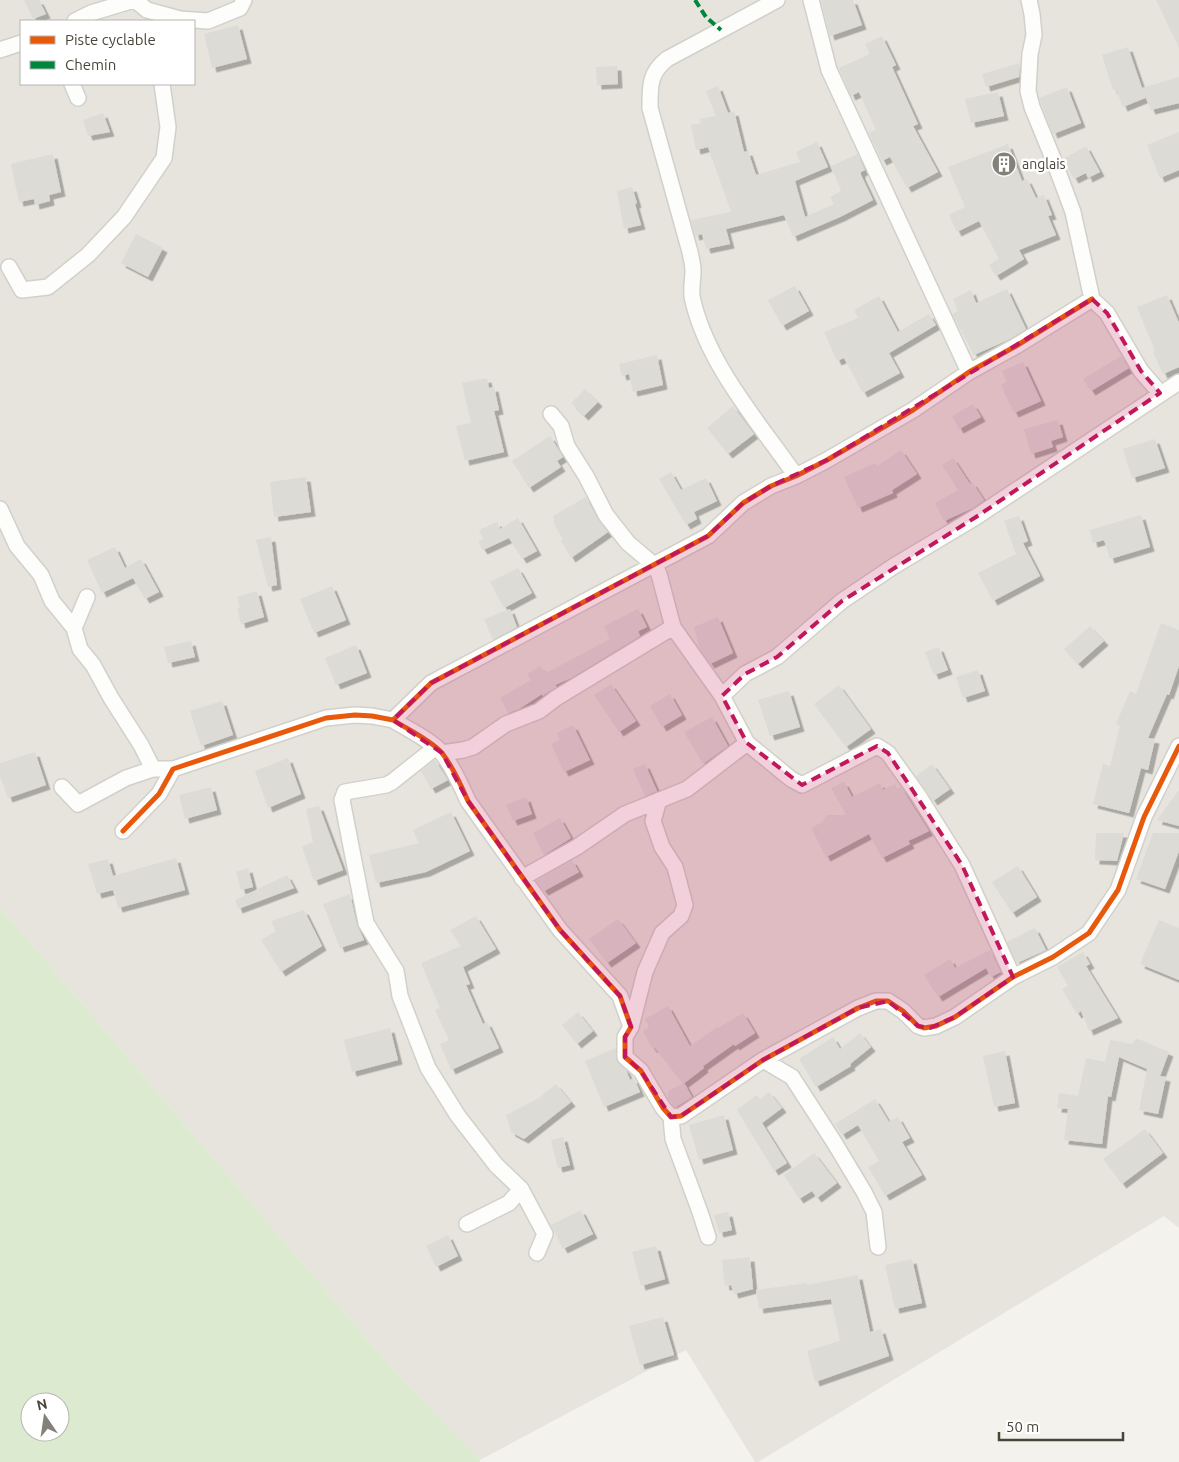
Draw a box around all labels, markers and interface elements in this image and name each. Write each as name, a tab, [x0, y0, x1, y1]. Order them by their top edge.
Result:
legend	[20, 20, 195, 85]
text: Piste cyclable	[65, 31, 156, 48]
text: Chemin	[65, 56, 116, 73]
building icon: anglais	[991, 151, 1017, 177]
place label: anglais	[1022, 156, 1066, 172]
north arrow	[20, 1392, 70, 1442]
text: N	[35, 1395, 49, 1413]
scale bar	[999, 1410, 1123, 1442]
text: 50 m	[1006, 1418, 1039, 1435]

